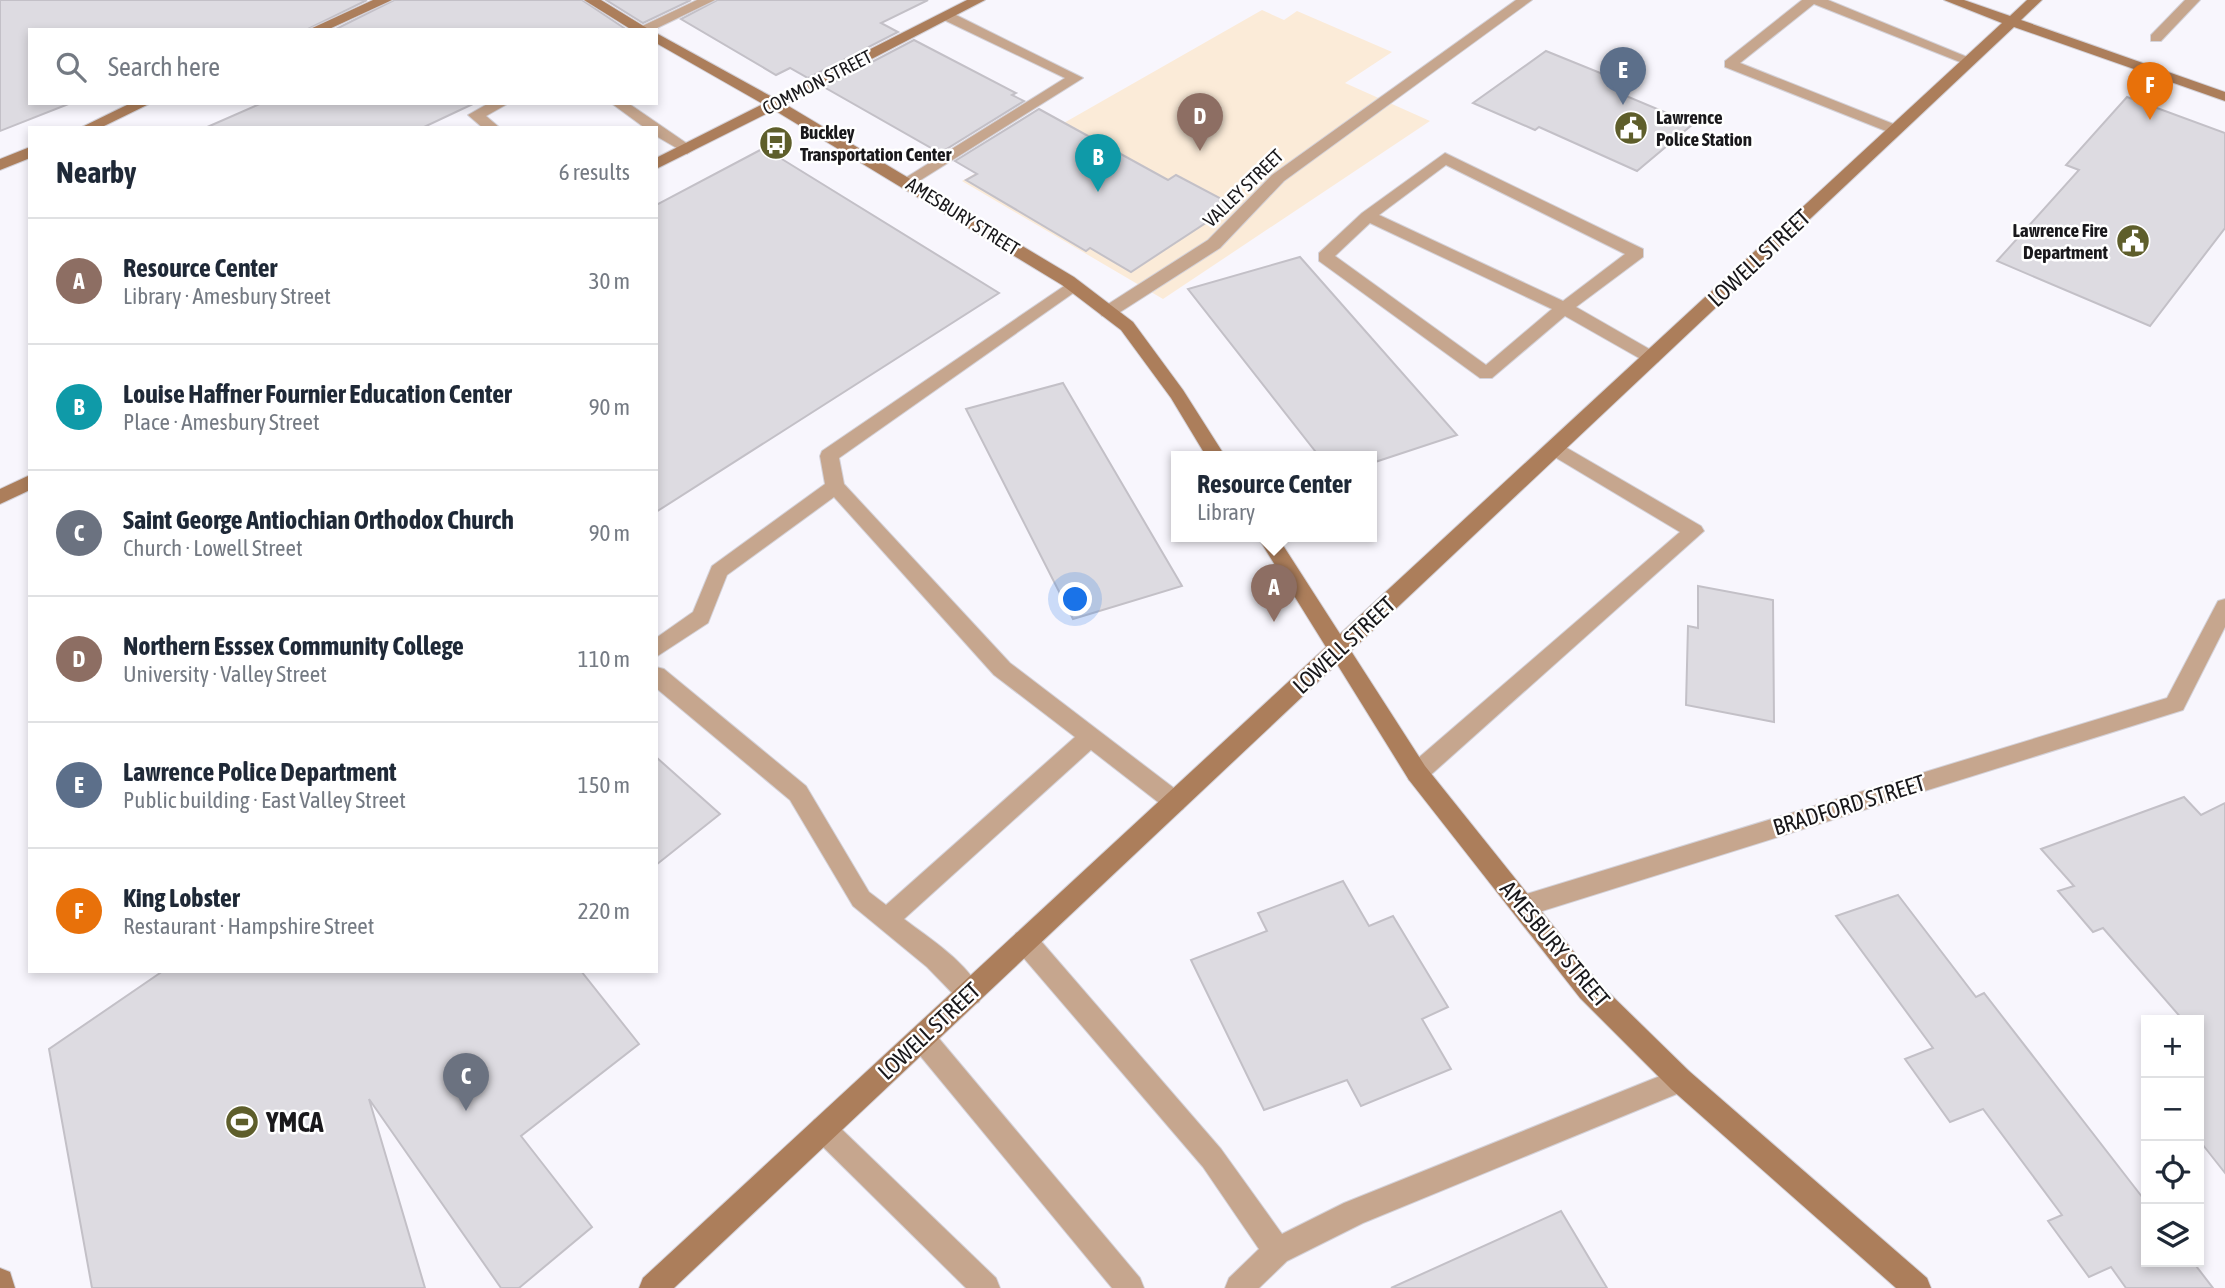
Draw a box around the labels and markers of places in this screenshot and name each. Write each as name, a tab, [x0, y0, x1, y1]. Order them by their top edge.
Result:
pin: E	[1600, 47, 1646, 105]
pin: F	[2127, 62, 2173, 120]
pin: D	[1177, 93, 1223, 151]
place label: Lawrence Police Station	[1656, 106, 1752, 150]
public building icon: Lawrence Police Station	[1612, 109, 1650, 147]
place label: Buckley Transportation Center	[800, 121, 952, 165]
bus stop icon: Buckley Transportation Center	[757, 124, 795, 162]
pin: B	[1075, 134, 1121, 192]
place label: Lawrence Fire Department	[2013, 219, 2109, 263]
public building icon: Lawrence Fire Department	[2114, 222, 2152, 260]
pin: A	[1251, 564, 1297, 622]
pin: C	[443, 1053, 489, 1111]
sports icon: YMCA	[223, 1103, 261, 1141]
place label: YMCA	[265, 1106, 324, 1138]

